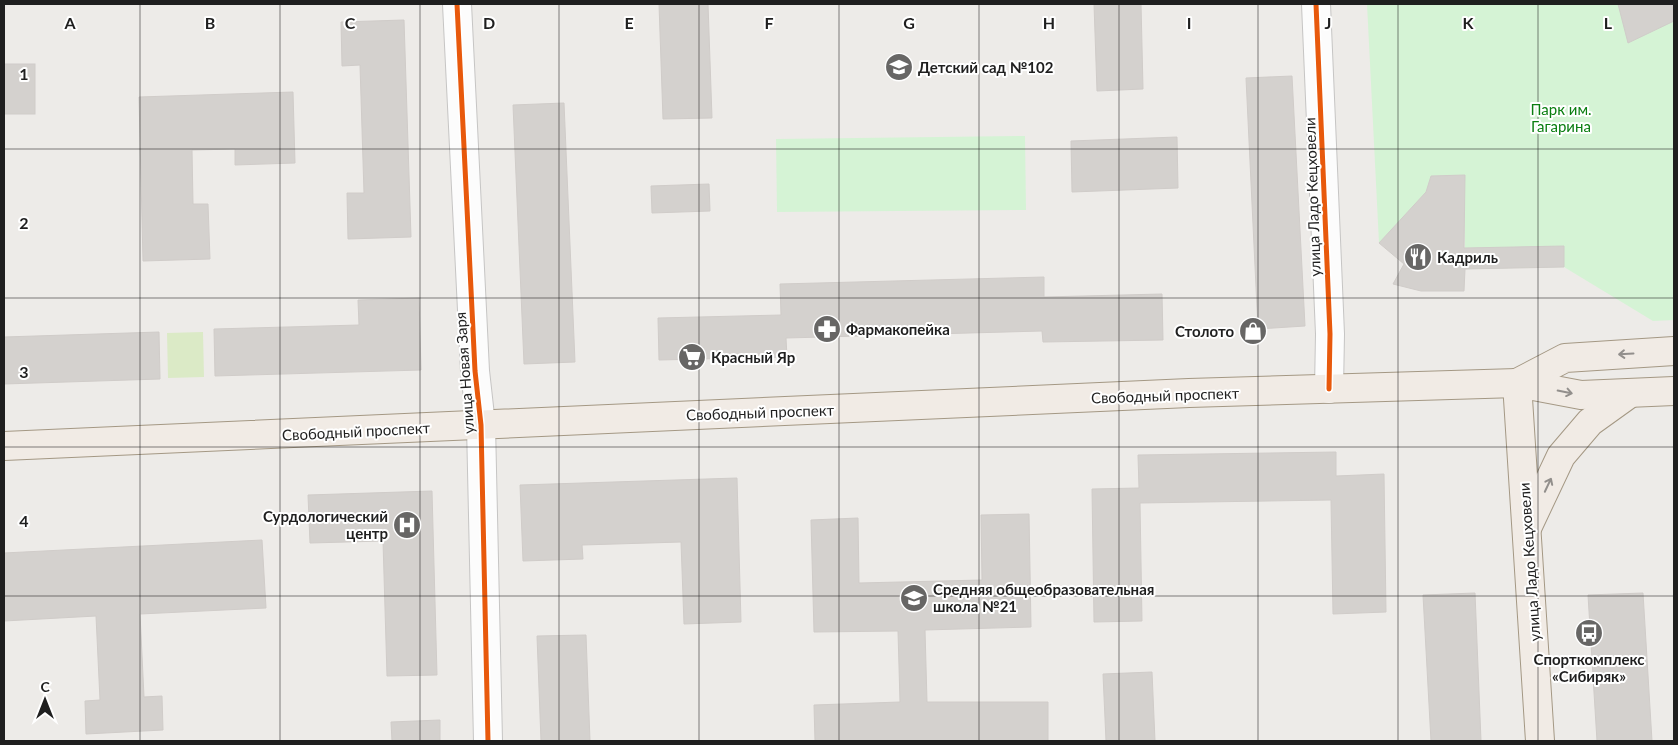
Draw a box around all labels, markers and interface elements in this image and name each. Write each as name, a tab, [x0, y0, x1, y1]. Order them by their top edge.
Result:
text: A	[63, 13, 76, 32]
text: B	[205, 13, 215, 32]
text: C	[345, 13, 356, 32]
text: D	[483, 13, 495, 32]
text: E	[624, 13, 634, 32]
text: F	[764, 13, 774, 32]
text: G	[903, 13, 915, 32]
text: H	[1043, 13, 1055, 32]
text: I	[1187, 13, 1191, 32]
text: J	[1325, 13, 1331, 32]
text: K	[1463, 13, 1475, 32]
text: L	[1604, 13, 1613, 32]
school or university icon: Детский сад №102	[884, 52, 914, 82]
place label: Детский сад №102	[918, 58, 1054, 76]
text: 1	[19, 64, 29, 83]
park label: Парк им. Гагарина	[1530, 100, 1592, 135]
street label: улица Ладо Кецховели	[1300, 117, 1324, 277]
text: 2	[19, 213, 29, 232]
restaurant icon: Кадриль	[1403, 242, 1433, 272]
place label: Кадриль	[1437, 248, 1498, 266]
street label: улица Новая Заря	[451, 311, 477, 435]
pharmacy icon: Фармакопейка	[812, 314, 842, 344]
shop icon: Столото	[1238, 316, 1268, 346]
place label: Фармакопейка	[846, 320, 950, 338]
place label: Столото	[1175, 322, 1234, 340]
supermarket icon: Красный Яр	[677, 342, 707, 372]
place label: Красный Яр	[711, 348, 795, 366]
one-way arrow	[1618, 349, 1634, 358]
text: 3	[19, 362, 29, 381]
street label: Свободный проспект	[1091, 383, 1240, 407]
one-way arrow	[1557, 387, 1573, 397]
street label: Свободный проспект	[686, 400, 835, 424]
street label: Свободный проспект	[282, 418, 431, 444]
one-way arrow	[1543, 478, 1553, 493]
street label: улица Ладо Кецховели	[1514, 482, 1544, 642]
place label: Сурдологический центр	[263, 507, 388, 542]
hospital icon: Сурдологический центр	[392, 510, 422, 540]
text: 4	[19, 511, 29, 530]
place label: Средняя общеобразовательная школа №21	[933, 580, 1154, 615]
school or university icon: Средняя общеобразовательная школа №21	[899, 583, 929, 613]
bus stop icon: Спорткомплекс «Сибиряк»	[1574, 618, 1604, 648]
place label: Спорткомплекс «Сибиряк»	[1534, 650, 1644, 685]
north arrow	[20, 675, 70, 725]
text: С	[40, 678, 50, 695]

